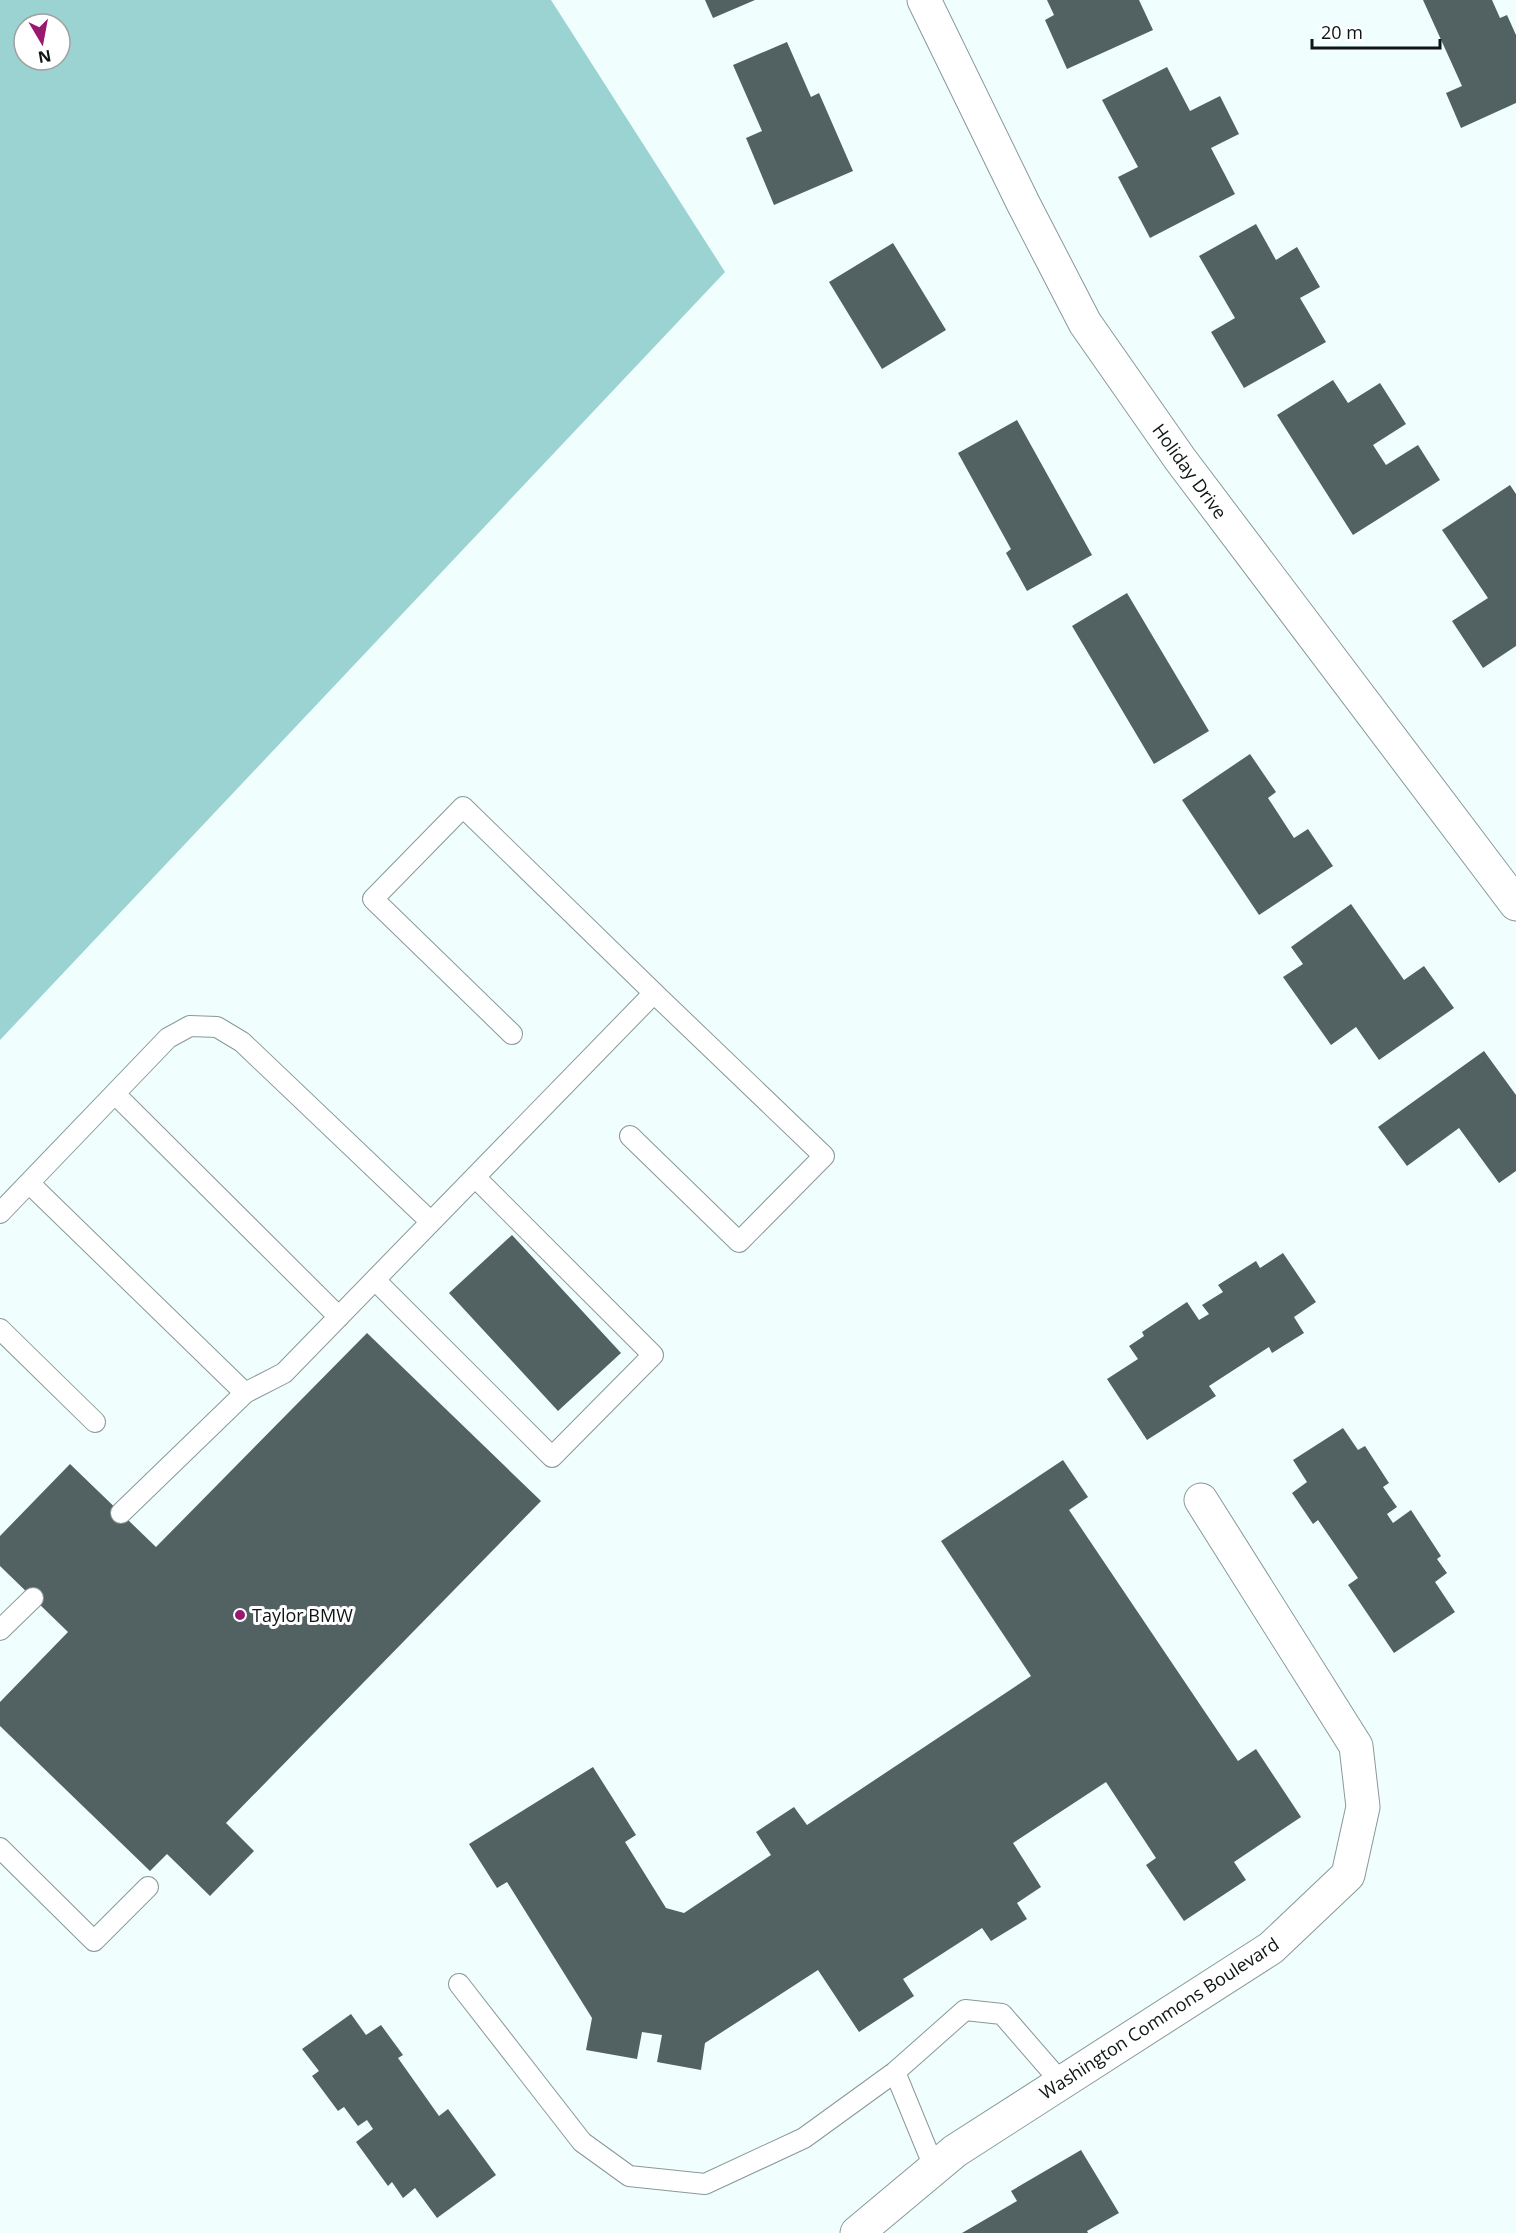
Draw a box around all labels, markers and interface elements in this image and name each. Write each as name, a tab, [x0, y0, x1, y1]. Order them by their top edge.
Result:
north arrow	[12, 12, 72, 72]
scale bar	[1312, 12, 1440, 50]
text: 20 m	[1321, 20, 1363, 44]
text: N	[36, 45, 53, 69]
street label: Holiday Drive	[1147, 419, 1233, 523]
place label: Taylor BMW	[252, 1603, 353, 1627]
marker: Taylor BMW	[233, 1608, 247, 1622]
street label: Washington Commons Boulevard	[1035, 1931, 1283, 2105]

